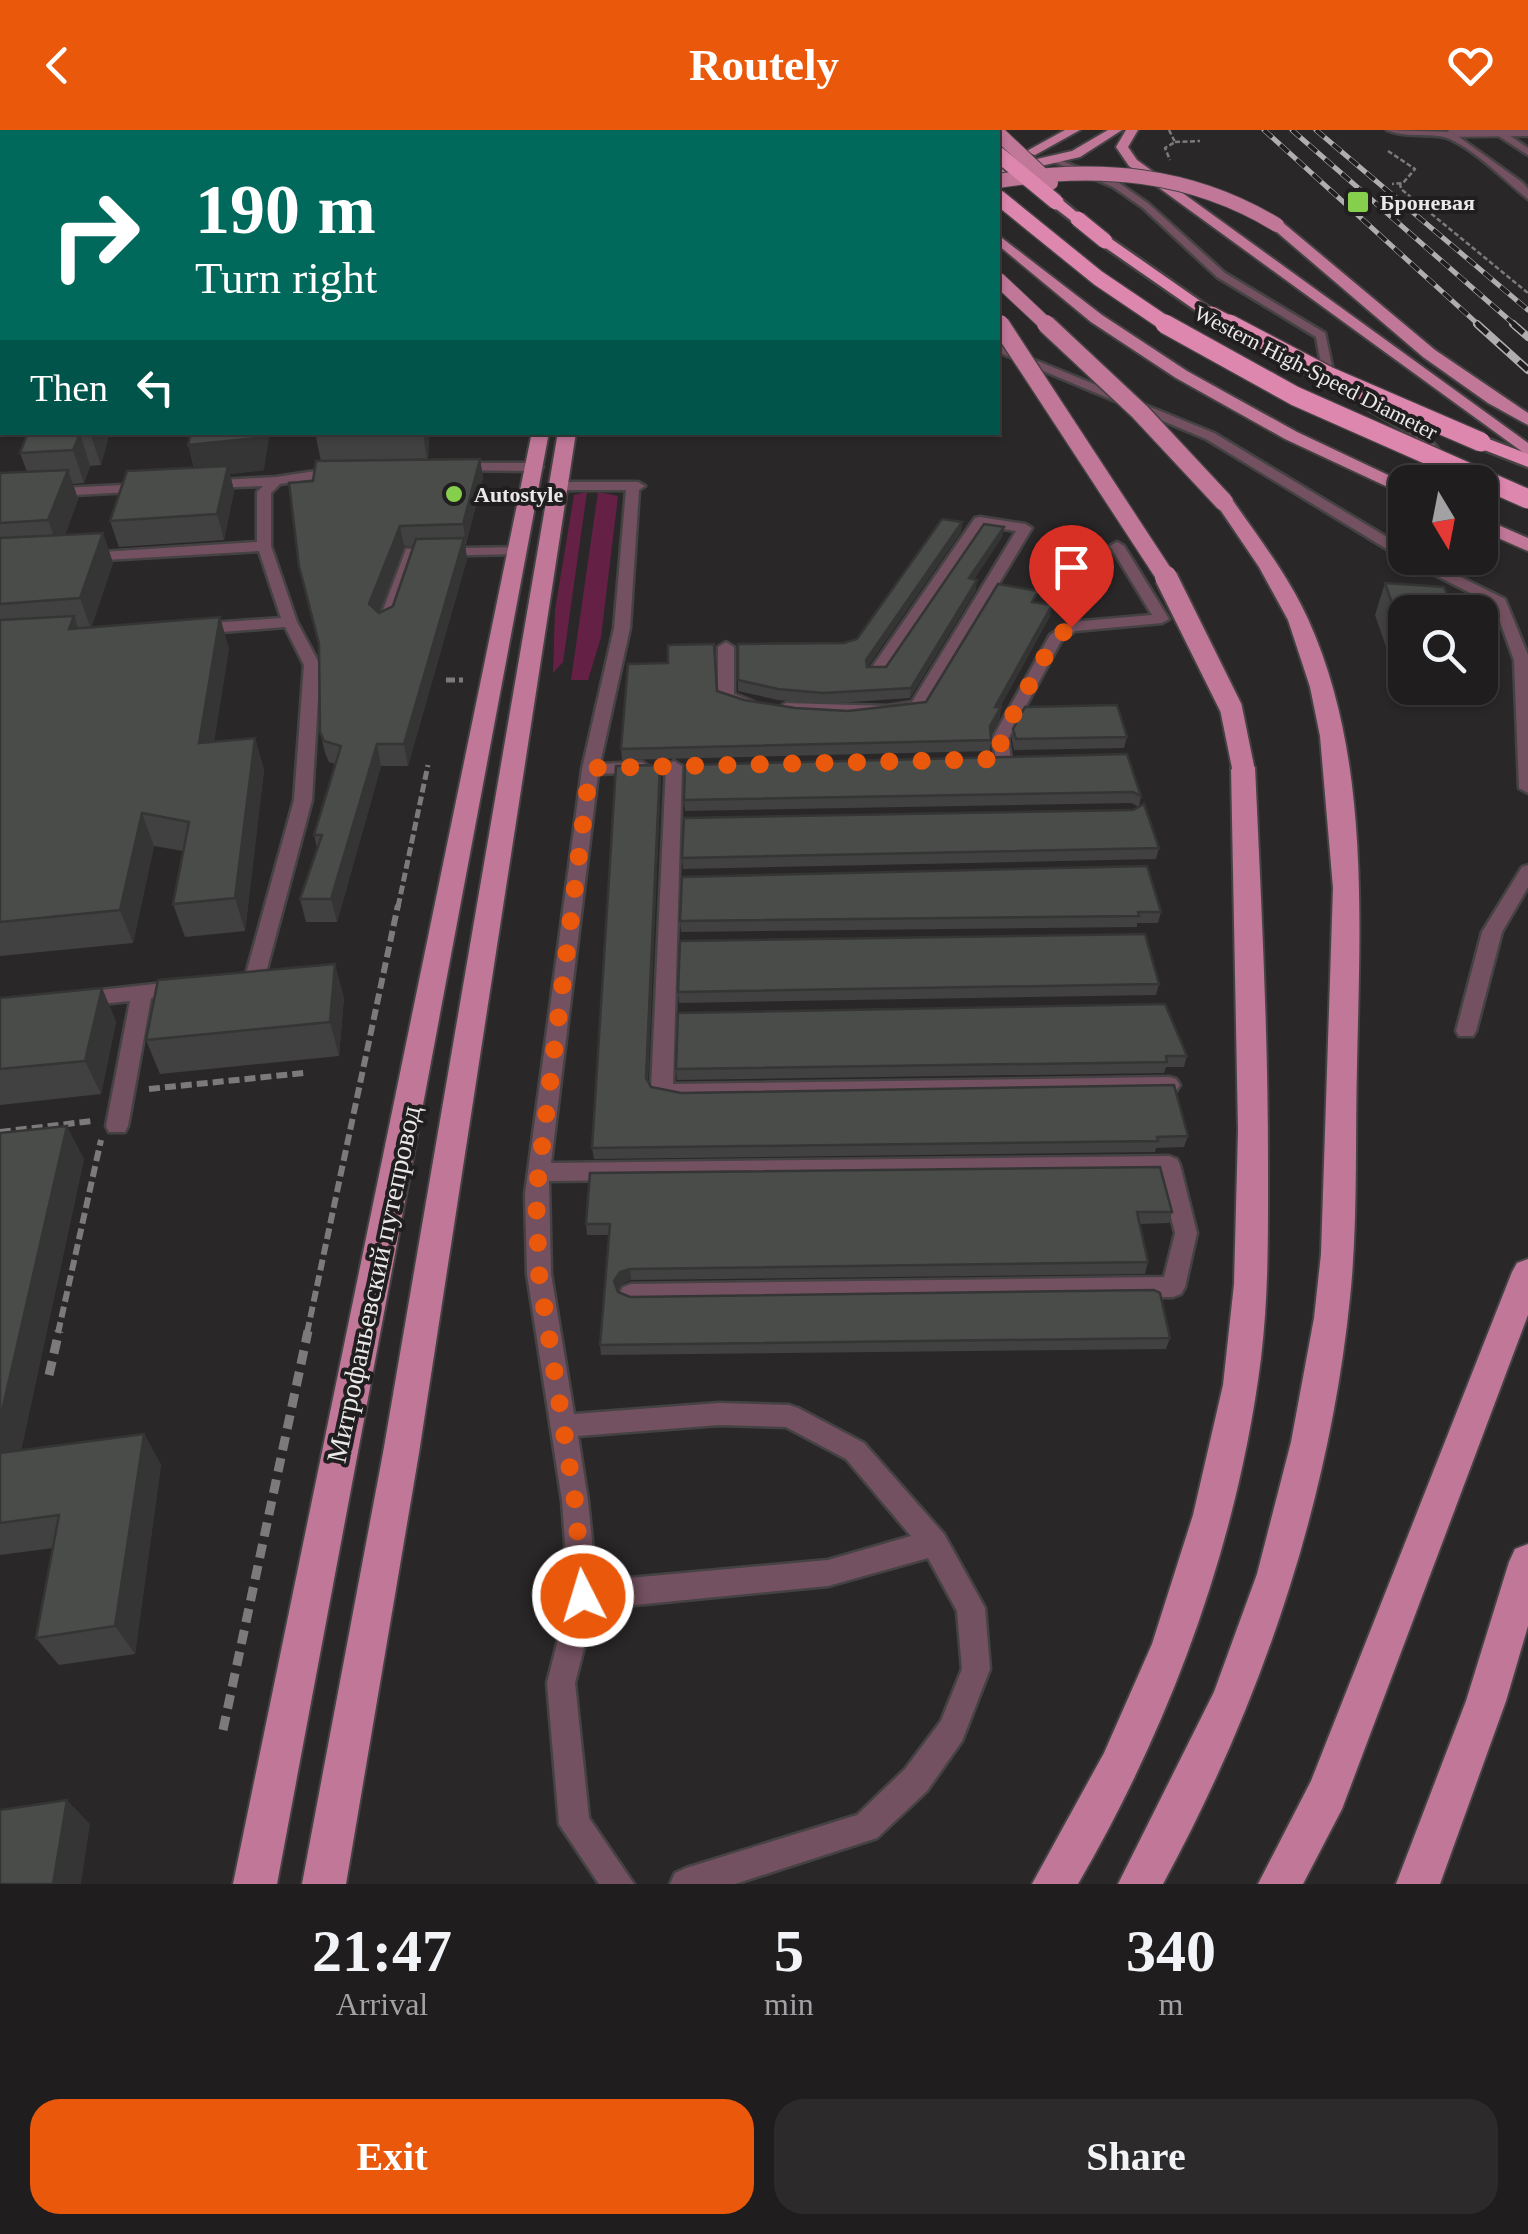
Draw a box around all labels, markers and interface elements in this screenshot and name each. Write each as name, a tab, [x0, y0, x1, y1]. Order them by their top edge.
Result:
icon: back	[30, 38, 85, 93]
icon: heart	[1443, 38, 1498, 93]
text: Routely	[689, 40, 839, 90]
icon: right	[30, 170, 160, 300]
text: 190 m	[195, 171, 376, 248]
marker: Броневая	[1345, 189, 1371, 215]
place label: Броневая	[1380, 190, 1475, 215]
text: Turn right	[195, 253, 377, 303]
street label: Western High-Speed Diameter	[1190, 300, 1442, 445]
icon: left	[128, 360, 183, 415]
text: Then	[30, 367, 108, 409]
north arrow	[1388, 465, 1498, 575]
map controls	[1388, 465, 1498, 705]
place label: Autostyle	[474, 482, 563, 507]
marker: Autostyle	[443, 483, 465, 505]
pin	[1029, 525, 1114, 628]
icon: arrive	[1044, 540, 1099, 595]
button: search	[1388, 595, 1498, 705]
street label: Митрофаньевский путепровод	[320, 1103, 427, 1466]
position arrow	[531, 1544, 635, 1648]
text: 21:47	[312, 1918, 452, 1984]
text: 5	[774, 1918, 804, 1984]
text: 340	[1126, 1918, 1216, 1984]
text: Arrival	[336, 1986, 428, 2022]
text: min	[764, 1986, 814, 2022]
text: m	[1158, 1986, 1183, 2022]
button: Exit	[30, 2099, 754, 2214]
button: Share	[774, 2099, 1498, 2214]

